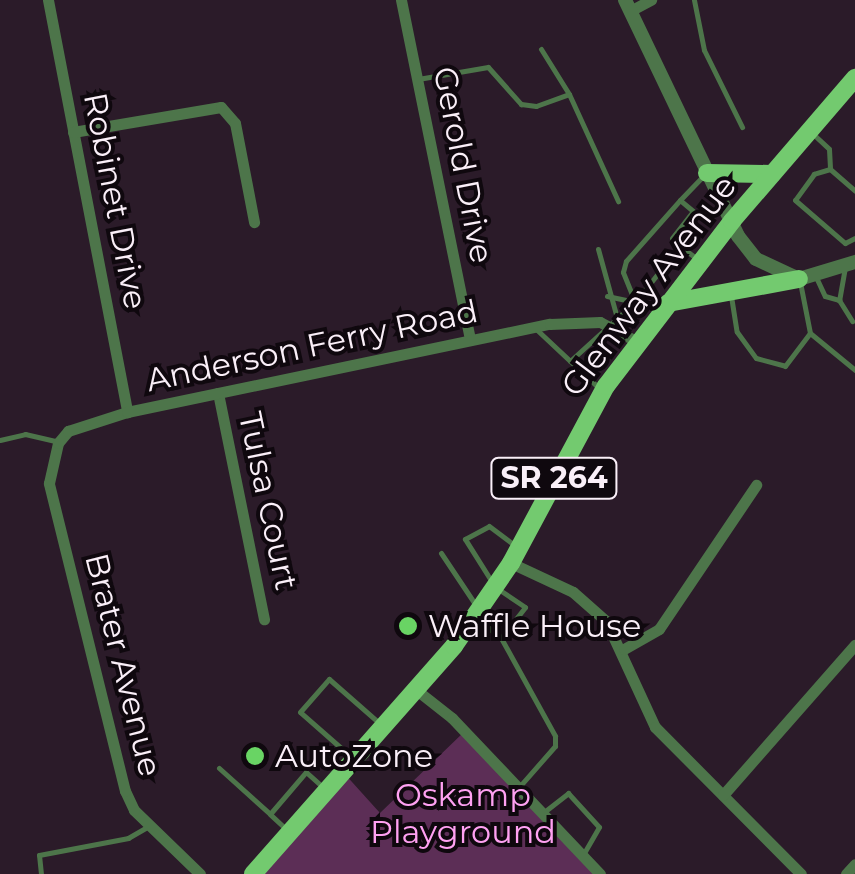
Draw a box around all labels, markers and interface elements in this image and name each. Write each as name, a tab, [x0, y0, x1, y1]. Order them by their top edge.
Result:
street label: Gerold Drive	[425, 64, 501, 266]
street label: Robinet Drive	[75, 90, 155, 312]
street label: Glenway Avenue	[554, 168, 744, 404]
street label: Anderson Ferry Road	[143, 292, 481, 400]
street label: Tulsa Court	[230, 409, 306, 593]
road number: SR 264	[489, 453, 619, 503]
street label: Brater Avenue	[77, 550, 169, 780]
place label: Waffle House	[428, 607, 641, 645]
marker: Waffle House	[397, 615, 419, 637]
place label: AutoZone	[275, 737, 433, 775]
marker: AutoZone	[244, 745, 266, 767]
park label: Oskamp Playground	[370, 777, 556, 852]

